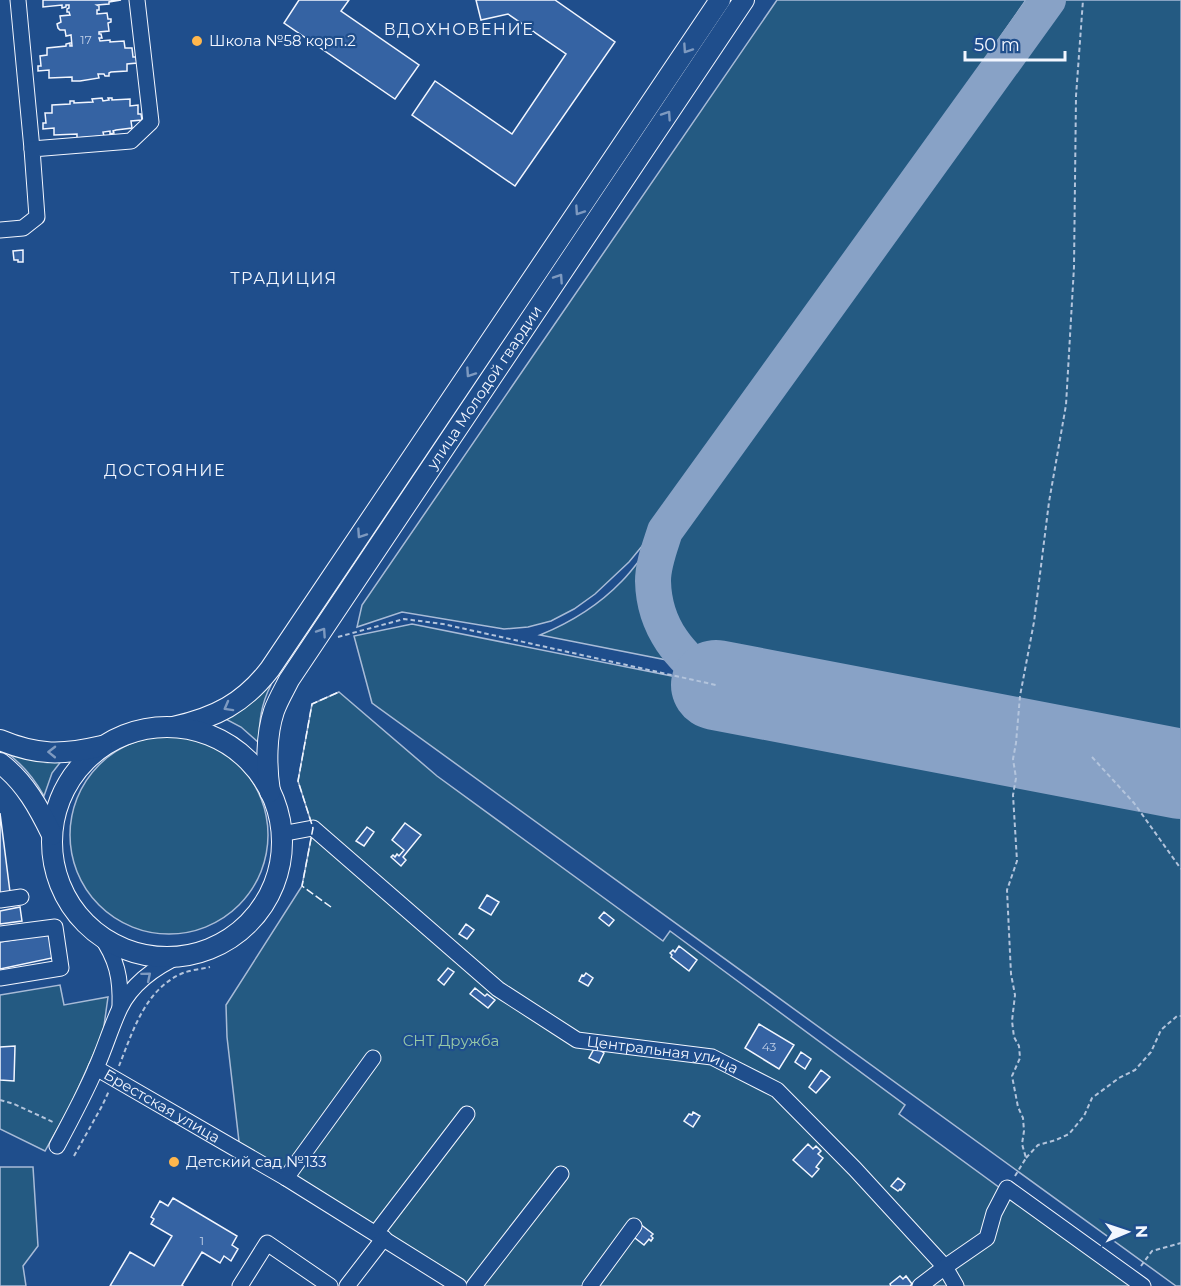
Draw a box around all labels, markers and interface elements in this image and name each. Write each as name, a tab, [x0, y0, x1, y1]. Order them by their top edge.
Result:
district label: ВДОХНОВЕНИЕ	[384, 20, 534, 39]
scale bar	[965, 24, 1066, 62]
place label: Школа №58 корп.2	[209, 31, 356, 50]
house number: 17	[80, 32, 92, 47]
marker: Школа №58 корп.2	[190, 34, 204, 48]
text: 50 m	[974, 34, 1020, 56]
one-way arrow	[683, 42, 694, 53]
one-way arrow	[660, 111, 671, 122]
one-way arrow	[575, 204, 586, 215]
district label: ТРАДИЦИЯ	[230, 269, 338, 288]
one-way arrow	[551, 273, 562, 284]
street label: улица Молодой гвардии	[422, 302, 546, 474]
one-way arrow	[466, 366, 477, 377]
district label: ДОСТОЯНИЕ	[104, 461, 226, 480]
one-way arrow	[357, 528, 368, 539]
one-way arrow	[315, 628, 326, 639]
one-way arrow	[223, 700, 234, 712]
one-way arrow	[47, 746, 56, 758]
one-way arrow	[140, 972, 151, 983]
park label: СНТ Дружба	[403, 1031, 499, 1050]
street label: Центральная улица	[586, 1031, 742, 1078]
house number: 43	[762, 1039, 776, 1054]
street label: Брестская улица	[100, 1065, 224, 1147]
place label: Детский сад №133	[186, 1152, 327, 1171]
marker: Детский сад №133	[167, 1155, 181, 1169]
north arrow	[1097, 1202, 1157, 1262]
text: N	[1132, 1225, 1151, 1238]
house number: 1	[200, 1233, 204, 1248]

